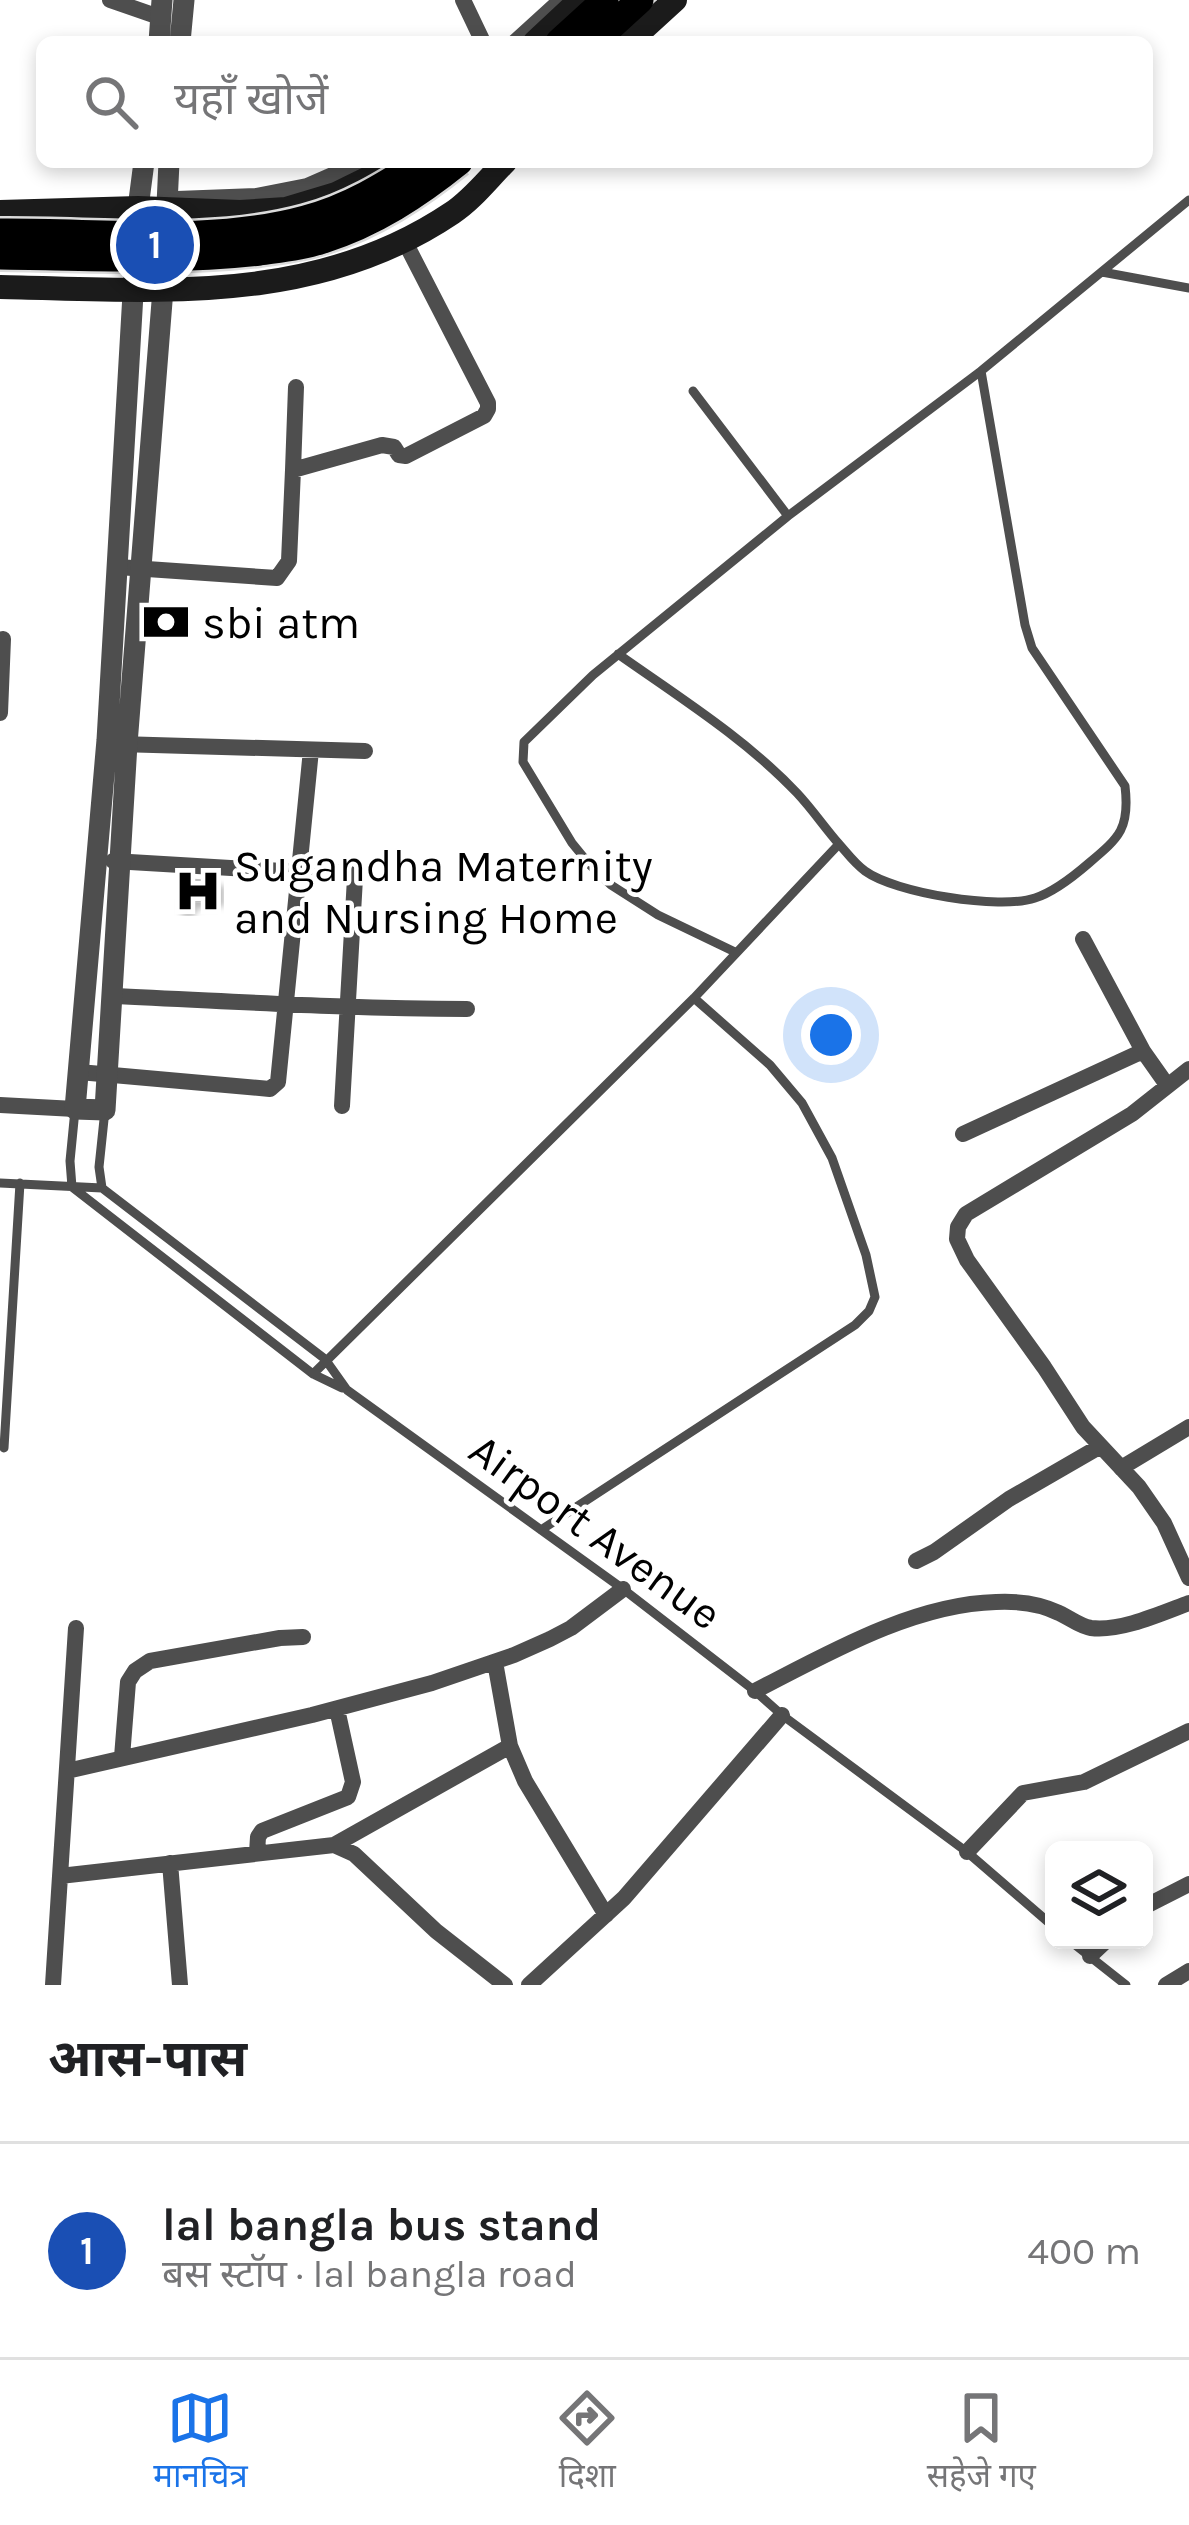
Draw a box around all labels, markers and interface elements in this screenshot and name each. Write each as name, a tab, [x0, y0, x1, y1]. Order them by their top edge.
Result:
search box	[36, 36, 1153, 168]
icon: search	[78, 69, 144, 135]
text: यहाँ खोजें	[174, 73, 328, 125]
pin: 1	[116, 200, 194, 290]
bank icon: sbi atm	[141, 597, 191, 647]
place label: sbi atm	[202, 597, 360, 649]
place label: Sugandha Maternity and Nursing Home	[234, 840, 653, 945]
hospital icon: Sugandha Maternity and Nursing Home	[173, 866, 223, 916]
your location	[801, 1005, 861, 1065]
street label: Airport Avenue	[459, 1423, 731, 1641]
map controls	[1045, 1841, 1153, 1949]
button: layers	[1045, 1841, 1153, 1949]
text: आस-पास	[48, 2029, 247, 2089]
text: lal bangla bus stand	[162, 2199, 601, 2251]
text: 1	[80, 2228, 94, 2274]
text: 400 m	[1027, 2228, 1141, 2274]
text: बस स्टॉप · lal bangla road	[162, 2251, 577, 2297]
tab: मानचित्र	[153, 2385, 248, 2500]
tab: दिशा	[554, 2385, 620, 2500]
tab: सहेजे गए	[927, 2385, 1036, 2500]

